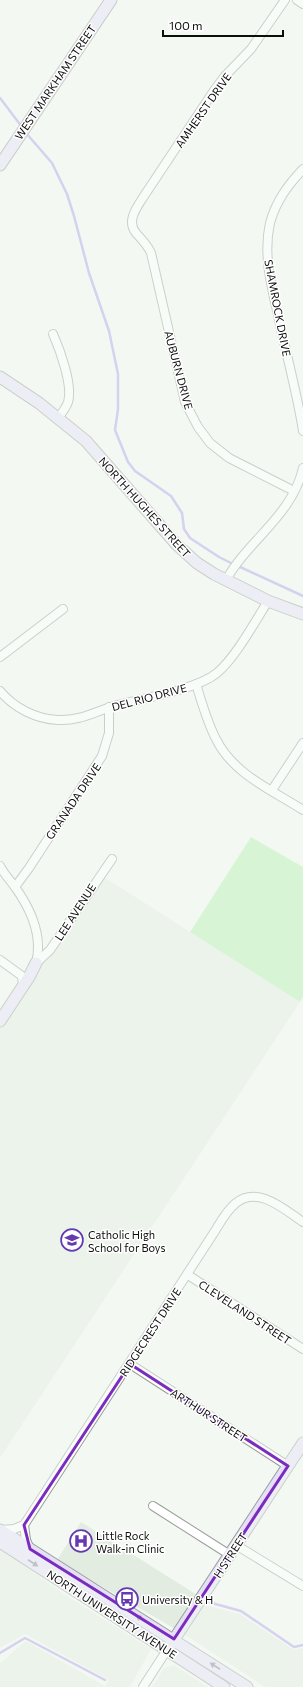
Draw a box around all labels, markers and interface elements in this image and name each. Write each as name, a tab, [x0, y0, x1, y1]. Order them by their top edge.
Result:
scale bar	[163, 12, 283, 38]
text: 100 m	[169, 18, 203, 32]
street label: WEST MARKHAM STREET	[12, 22, 98, 142]
street label: AMHERST DRIVE	[172, 70, 234, 150]
street label: SHAMROCK DRIVE	[262, 258, 294, 358]
street label: AUBURN DRIVE	[162, 329, 196, 411]
street label: NORTH HUGHES STREET	[97, 454, 193, 560]
street label: DEL RIO DRIVE	[110, 681, 188, 713]
street label: GRANADA DRIVE	[43, 760, 103, 842]
street label: LEE AVENUE	[52, 881, 98, 943]
school or university icon: Catholic High School for Boys	[59, 1227, 85, 1253]
place label: Catholic High School for Boys	[88, 1228, 166, 1254]
street label: CLEVELAND STREET	[196, 1277, 294, 1347]
street label: RIDGECREST DRIVE	[117, 1285, 183, 1379]
street label: ARTHUR STREET	[168, 1385, 250, 1445]
hospital icon: Little Rock Walk-in Clinic	[68, 1528, 94, 1554]
place label: Little Rock Walk-in Clinic	[96, 1529, 165, 1555]
street label: H STREET	[211, 1530, 249, 1580]
one-way arrow	[27, 1560, 39, 1567]
street label: NORTH UNIVERSITY AVENUE	[45, 1567, 179, 1661]
bus stop icon: University & H	[114, 1586, 140, 1612]
place label: University & H	[142, 1593, 213, 1606]
one-way arrow	[135, 1615, 147, 1622]
one-way arrow	[209, 1662, 220, 1670]

